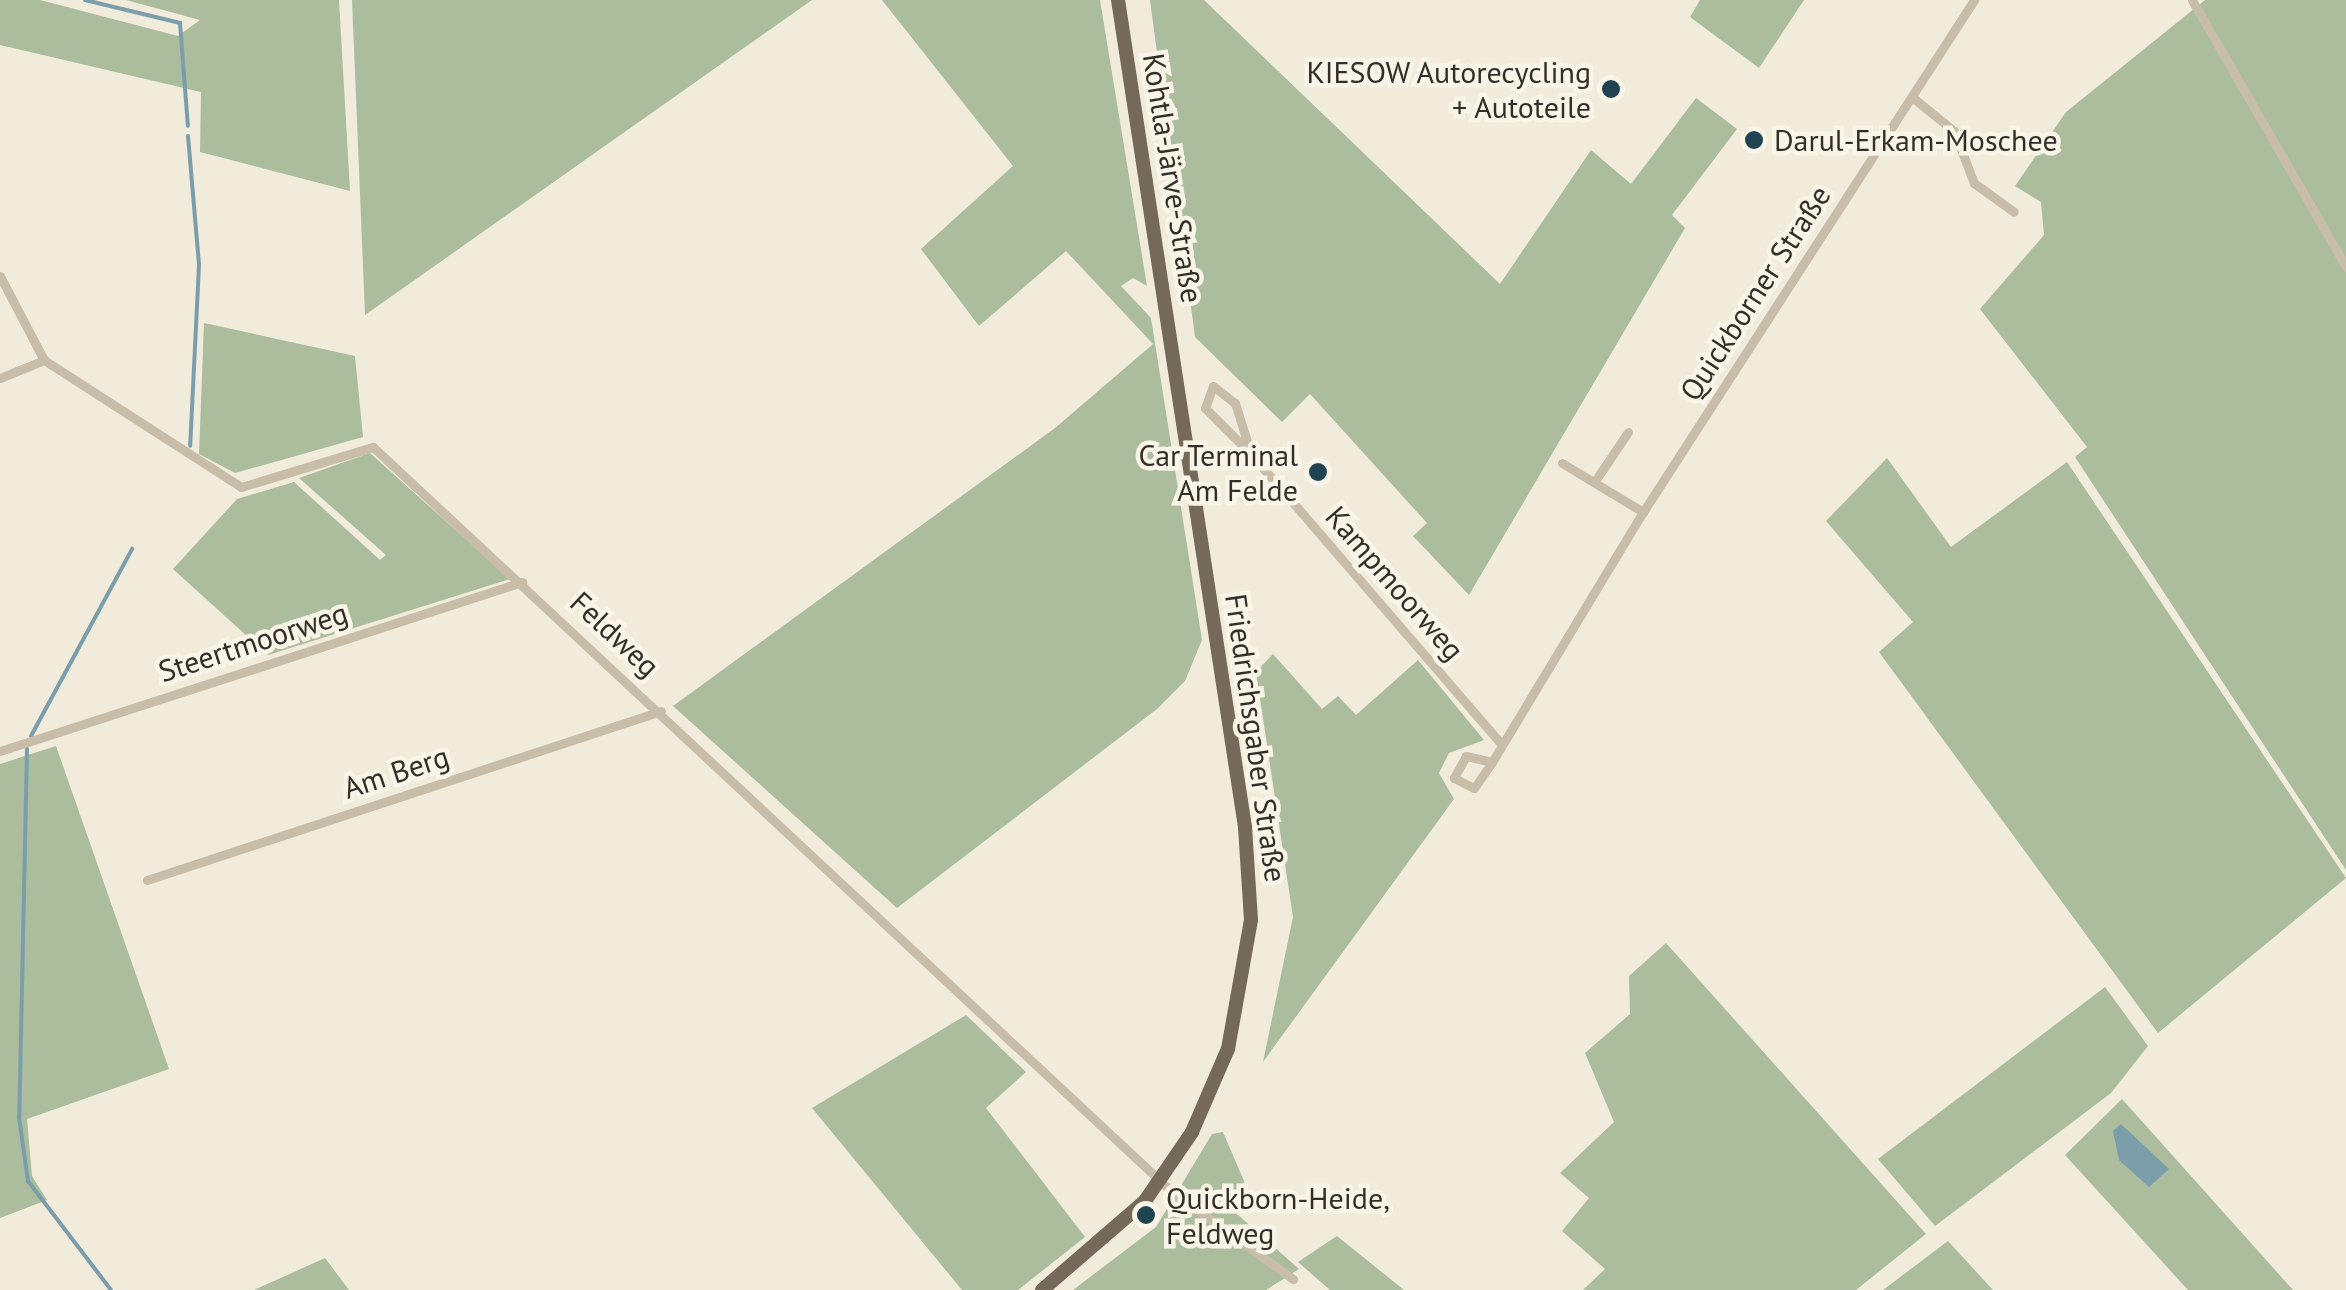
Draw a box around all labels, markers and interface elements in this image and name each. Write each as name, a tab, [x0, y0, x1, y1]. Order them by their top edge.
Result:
street label: Kohtla-Järve-Straße	[1136, 51, 1210, 305]
place label: KIESOW Autorecycling + Autoteile	[1305, 54, 1591, 124]
marker: KIESOW Autorecycling + Autoteile	[1600, 78, 1622, 100]
place label: Darul-Erkam-Moschee	[1774, 122, 2058, 158]
marker: Darul-Erkam-Moschee	[1743, 129, 1765, 151]
street label: Quickborner Straße	[1672, 179, 1838, 407]
place label: Car Terminal Am Felde	[1138, 437, 1298, 508]
marker: Car Terminal Am Felde	[1307, 461, 1329, 483]
street label: Kampmoorweg	[1318, 499, 1472, 667]
street label: Feldweg	[563, 584, 667, 684]
street label: Friedrichsgaber Straße	[1218, 592, 1294, 884]
street label: Steertmoorweg	[154, 594, 352, 690]
street label: Am Berg	[339, 738, 453, 806]
place label: Quickborn-Heide, Feldweg	[1166, 1180, 1390, 1250]
marker: Quickborn-Heide, Feldweg	[1135, 1204, 1157, 1226]

